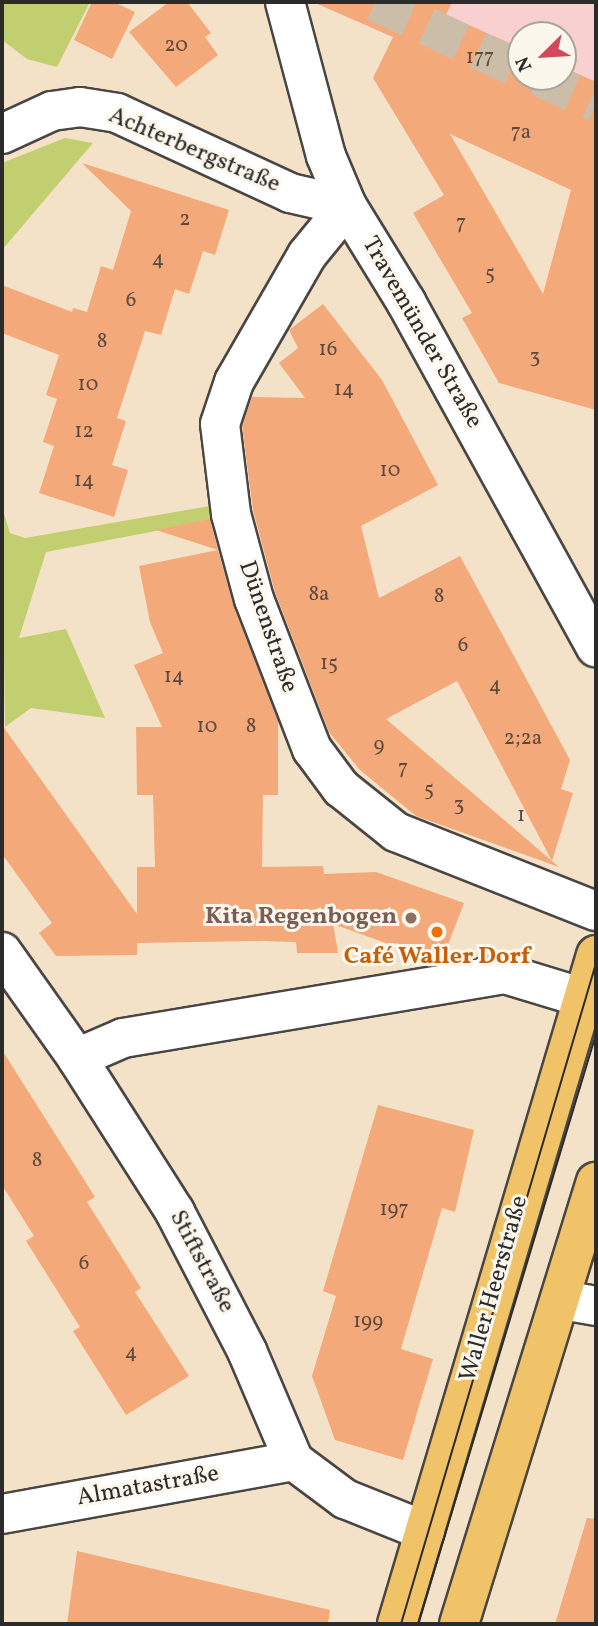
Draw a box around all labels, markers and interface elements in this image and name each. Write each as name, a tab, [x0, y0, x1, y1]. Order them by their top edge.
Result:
north arrow	[507, 21, 577, 91]
house number: 20	[164, 33, 188, 59]
house number: 177	[466, 45, 494, 71]
text: N	[510, 52, 539, 75]
street label: Achterbergstraße	[104, 102, 284, 200]
house number: 7a	[511, 120, 531, 146]
house number: 2	[179, 207, 191, 233]
house number: 7	[456, 211, 466, 237]
street label: Travemünder Straße	[354, 232, 488, 434]
house number: 4	[152, 247, 164, 273]
house number: 5	[485, 261, 495, 287]
house number: 6	[126, 288, 136, 314]
house number: 8	[97, 329, 107, 355]
house number: 16	[319, 337, 337, 363]
house number: 3	[530, 344, 540, 370]
house number: 10	[78, 372, 98, 398]
house number: 14	[334, 377, 354, 403]
house number: 12	[74, 419, 94, 445]
house number: 10	[380, 458, 400, 484]
house number: 14	[74, 468, 94, 494]
street label: Dünenstraße	[231, 557, 303, 697]
house number: 8a	[308, 582, 330, 608]
house number: 8	[434, 584, 444, 610]
house number: 6	[458, 633, 468, 659]
house number: 15	[320, 651, 338, 677]
house number: 14	[164, 664, 184, 690]
house number: 4	[489, 673, 501, 699]
house number: 10	[197, 714, 217, 740]
house number: 8	[246, 714, 256, 740]
house number: 2;2a	[504, 726, 542, 752]
house number: 9	[374, 733, 384, 759]
house number: 7	[398, 756, 408, 782]
house number: 5	[424, 777, 434, 803]
house number: 3	[454, 792, 464, 818]
house number: 1	[517, 803, 525, 829]
place label: Kita Regenbogen	[205, 904, 397, 932]
marker: Kita Regenbogen	[403, 910, 419, 926]
marker: Café Waller Dorf	[429, 924, 445, 940]
place label: Café Waller Dorf	[344, 944, 530, 972]
house number: 8	[32, 1148, 42, 1174]
street label: Waller Heerstraße	[455, 1193, 535, 1385]
house number: 197	[379, 1197, 409, 1223]
street label: Stiftstraße	[162, 1206, 240, 1318]
house number: 6	[79, 1251, 89, 1277]
house number: 199	[353, 1309, 383, 1335]
house number: 4	[125, 1340, 137, 1366]
street label: Almatastraße	[75, 1460, 221, 1514]

